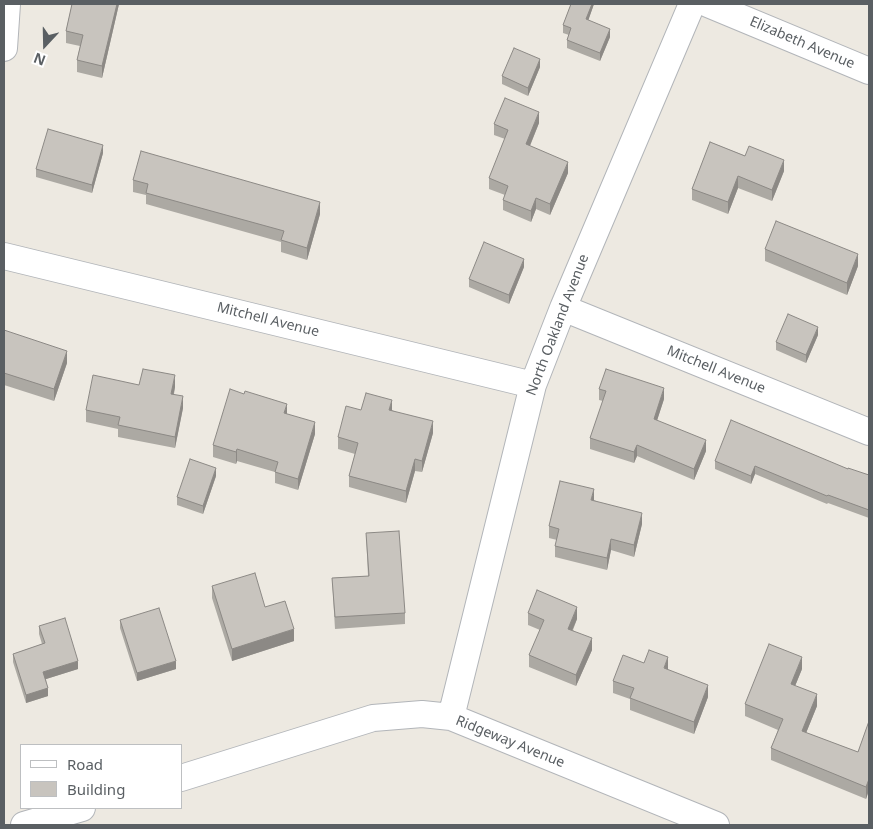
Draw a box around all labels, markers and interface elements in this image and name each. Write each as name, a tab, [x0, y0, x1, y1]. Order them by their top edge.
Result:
street label: Elizabeth Avenue	[747, 13, 857, 73]
north arrow	[20, 20, 70, 70]
text: N	[31, 49, 48, 70]
street label: North Oakland Avenue	[523, 252, 593, 398]
street label: Mitchell Avenue	[215, 299, 321, 341]
street label: Mitchell Avenue	[664, 343, 768, 397]
street label: Ridgeway Avenue	[453, 712, 567, 772]
legend	[20, 744, 182, 809]
text: Road	[67, 754, 103, 774]
text: Building	[67, 779, 125, 799]

